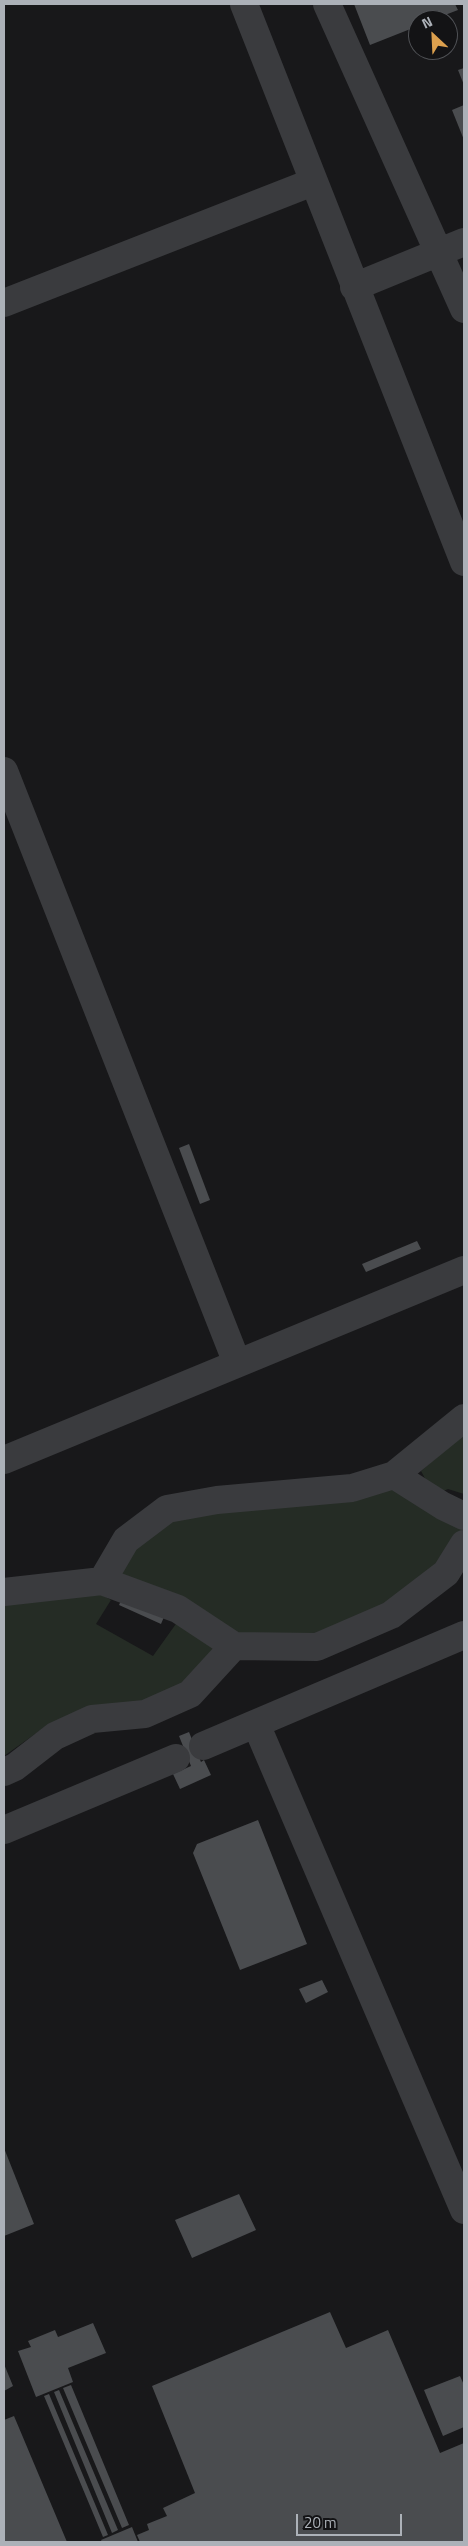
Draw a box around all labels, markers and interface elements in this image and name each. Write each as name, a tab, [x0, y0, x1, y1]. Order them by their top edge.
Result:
north arrow	[408, 10, 458, 60]
text: N	[418, 10, 436, 33]
scale bar	[298, 2504, 404, 2536]
text: 20 m	[304, 2511, 337, 2534]

